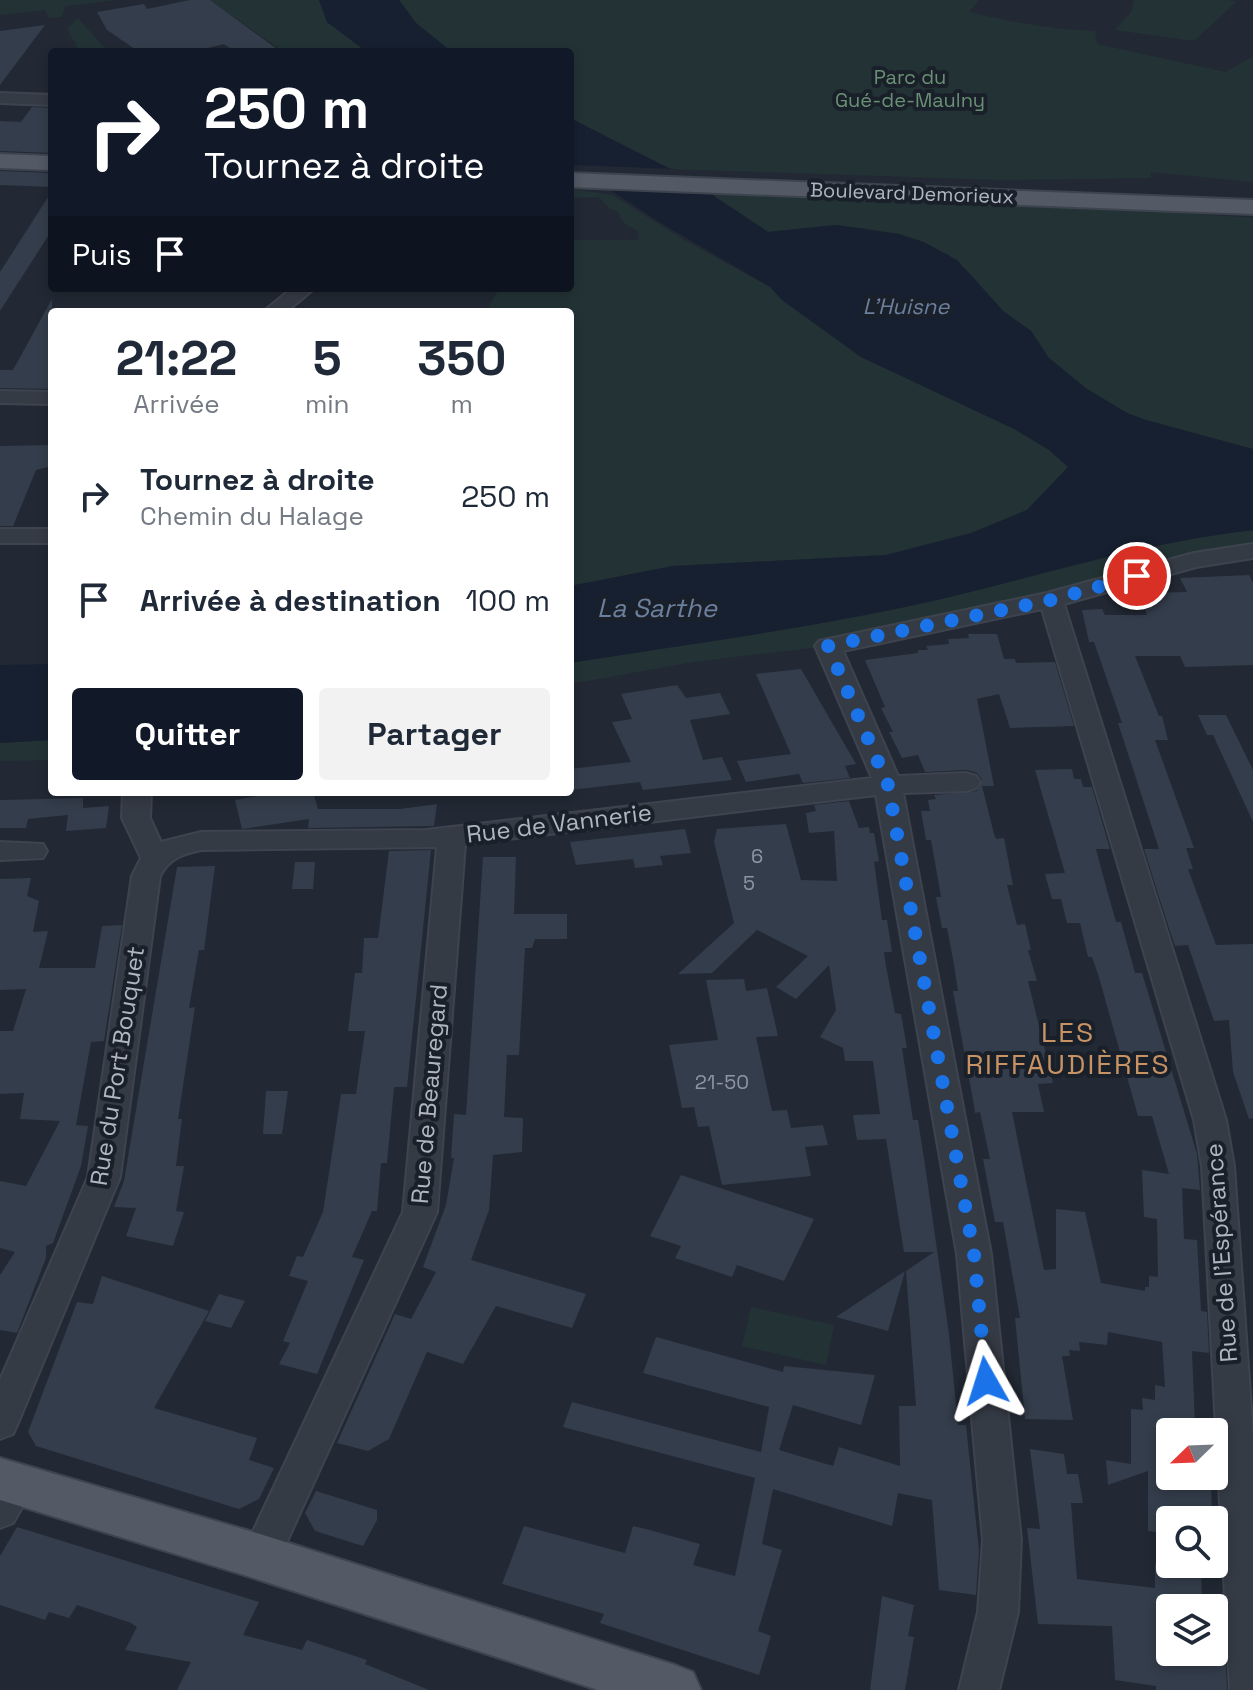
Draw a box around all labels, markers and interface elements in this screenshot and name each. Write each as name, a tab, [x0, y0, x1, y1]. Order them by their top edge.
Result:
park label: Parc du Gué-de-Maulny	[835, 64, 985, 113]
text: 250 m	[204, 73, 369, 144]
icon: right	[72, 80, 176, 184]
text: Tournez à droite	[204, 143, 485, 189]
street label: Boulevard Demorieux	[809, 176, 1015, 210]
icon: arrive	[148, 232, 192, 276]
text: Puis	[72, 235, 132, 274]
water label: L'Huisne	[863, 292, 950, 320]
text: 21:22	[116, 328, 237, 389]
text: 5	[313, 328, 342, 389]
text: 350	[417, 328, 506, 389]
text: Arrivée	[133, 387, 220, 421]
text: min	[305, 387, 350, 421]
text: m	[451, 387, 473, 421]
text: Tournez à droite	[140, 460, 374, 499]
icon: right	[72, 474, 116, 518]
text: 250 m	[461, 477, 550, 516]
text: Chemin du Halage	[140, 499, 364, 533]
pin	[1103, 542, 1171, 610]
icon: arrive	[1115, 554, 1159, 598]
icon: arrive	[72, 578, 116, 622]
text: Arrivée à destination	[140, 581, 441, 620]
text: 100 m	[465, 581, 550, 620]
water label: La Sarthe	[597, 591, 718, 625]
button: Quitter	[72, 688, 303, 780]
button: Partager	[319, 688, 550, 780]
street label: Rue de Vannerie	[465, 796, 653, 850]
house number: 6	[751, 843, 763, 869]
house number: 5	[743, 870, 755, 896]
street label: Rue du Port Bouquet	[83, 944, 151, 1188]
street label: Rue de Beauregard	[404, 983, 454, 1205]
district label: LES RIFFAUDIÈRES	[965, 1014, 1171, 1082]
house number: 21-50	[695, 1069, 749, 1095]
street label: Rue de l'Espérance	[1198, 1142, 1244, 1364]
position arrow	[944, 1339, 1028, 1423]
north arrow	[1156, 1418, 1228, 1490]
map controls	[1156, 1418, 1228, 1666]
button: search	[1156, 1506, 1228, 1578]
button: layers	[1156, 1594, 1228, 1666]

